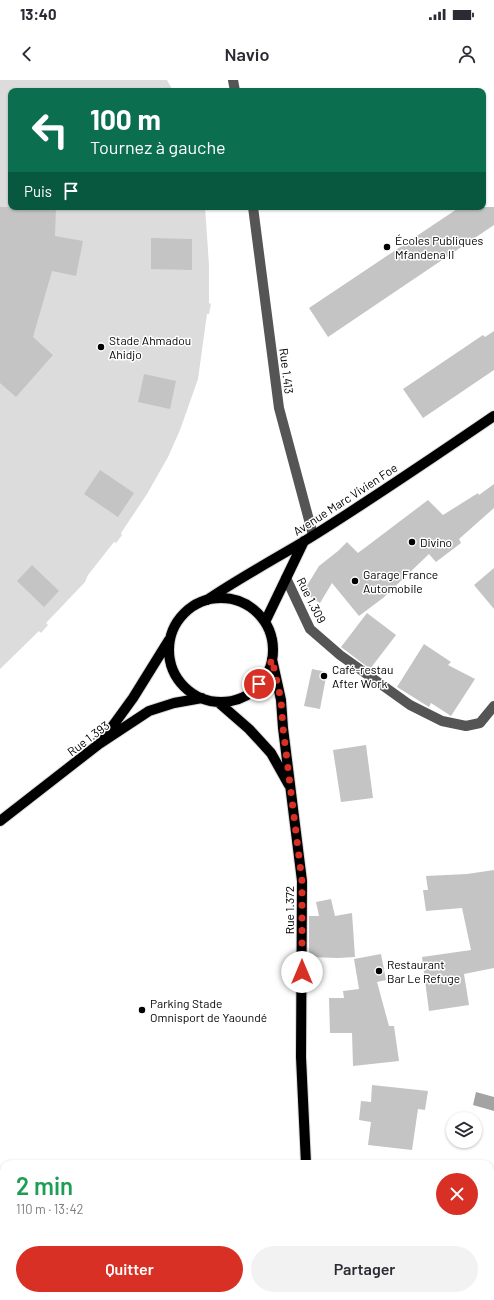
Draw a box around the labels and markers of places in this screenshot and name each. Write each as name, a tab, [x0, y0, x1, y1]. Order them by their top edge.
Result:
place label: Écoles Publiques Mfandena II	[395, 233, 483, 261]
marker: Écoles Publiques Mfandena II	[382, 242, 392, 252]
place label: Stade Ahmadou Ahidjo	[109, 333, 191, 361]
marker: Stade Ahmadou Ahidjo	[96, 342, 106, 352]
place label: Divino	[420, 535, 452, 549]
marker: Divino	[407, 537, 417, 547]
place label: Garage France Automobile	[363, 567, 438, 595]
marker: Garage France Automobile	[350, 576, 360, 586]
place label: Café-restau After Work	[332, 662, 393, 690]
pin	[242, 667, 276, 701]
marker: Café-restau After Work	[319, 671, 329, 681]
place label: Restaurant Bar Le Refuge	[387, 957, 460, 985]
marker: Restaurant Bar Le Refuge	[374, 966, 384, 976]
place label: Parking Stade Omnisport de Yaoundé	[150, 996, 267, 1024]
marker: Parking Stade Omnisport de Yaoundé	[137, 1005, 147, 1015]

